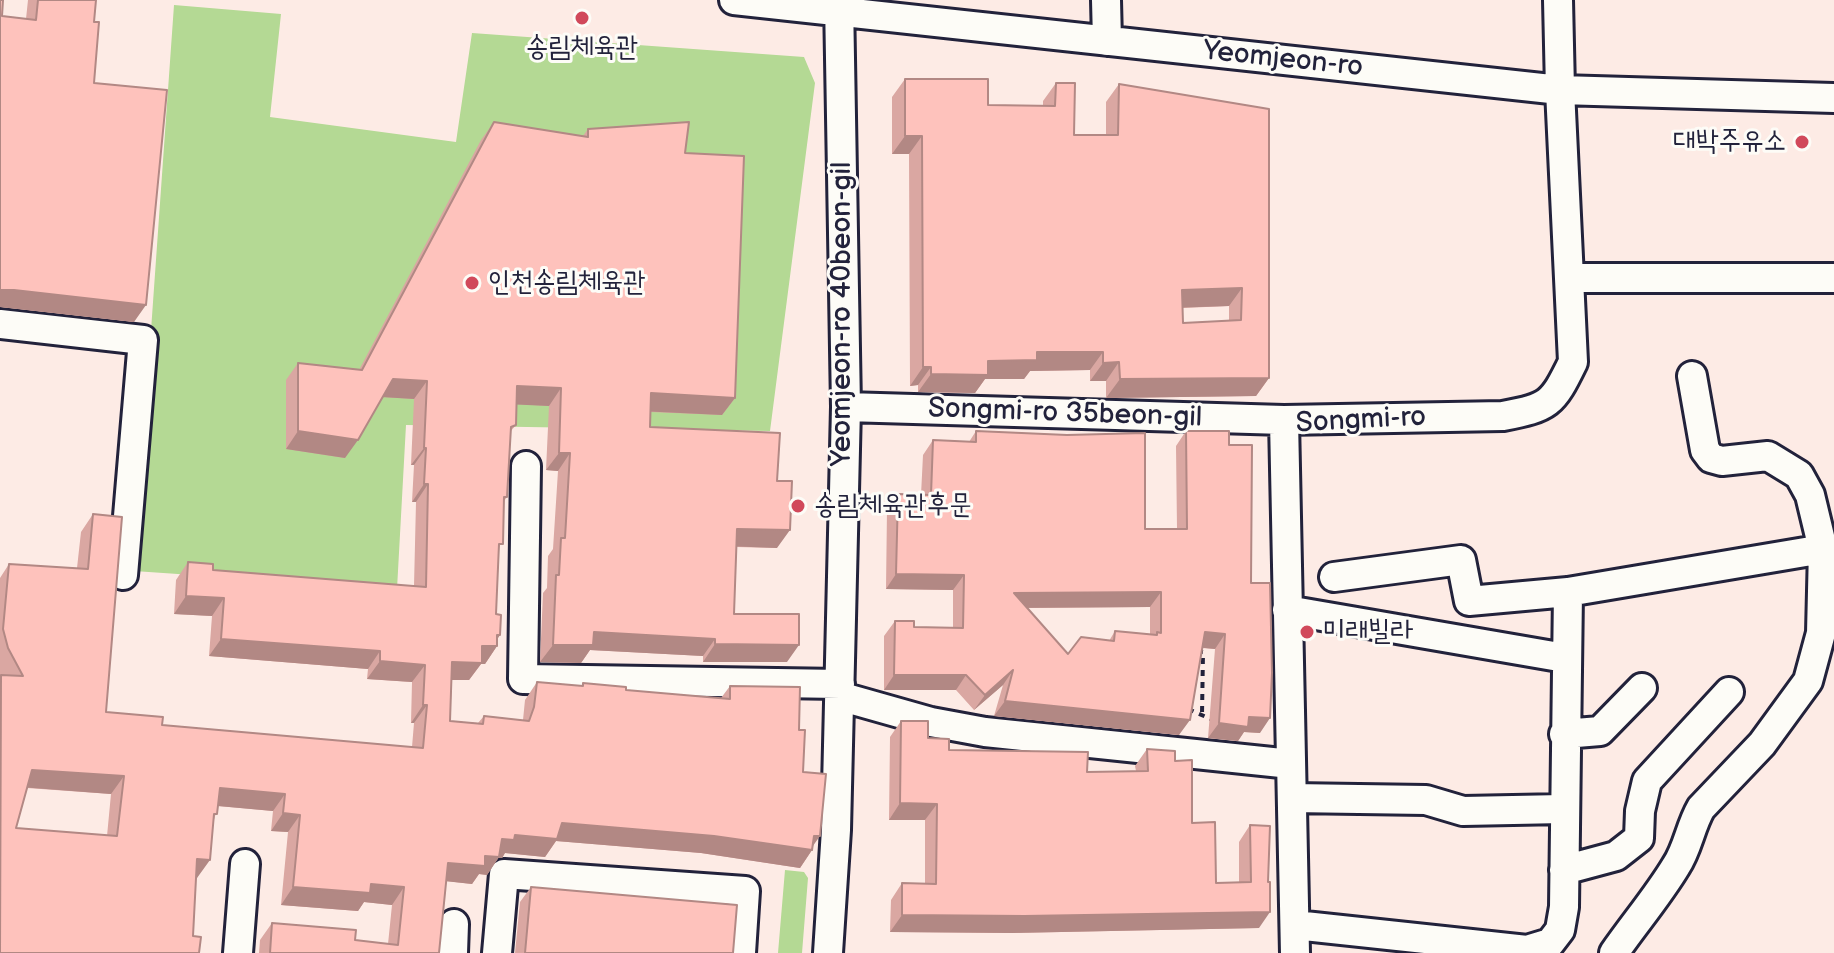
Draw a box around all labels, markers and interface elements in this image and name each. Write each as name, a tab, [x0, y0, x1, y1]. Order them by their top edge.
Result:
marker: 송림체육관	[573, 9, 591, 27]
place label: 송림체육관	[526, 31, 638, 65]
street label: Yeomjeon-ro	[1202, 35, 1364, 85]
place label: 대박주유소	[1673, 125, 1786, 159]
marker: 대박주유소	[1793, 133, 1811, 151]
street label: Yeomjeon-ro 40beon-gil	[826, 162, 860, 466]
place label: 인천송림체육관	[488, 266, 646, 300]
marker: 인천송림체육관	[463, 274, 481, 292]
street label: Songmi-ro 35beon-gil	[927, 392, 1203, 436]
street label: Songmi-ro	[1295, 401, 1427, 441]
place label: 송림체육관후문	[814, 489, 972, 523]
marker: 송림체육관후문	[789, 497, 807, 515]
place label: 미래빌라	[1323, 615, 1413, 649]
marker: 미래빌라	[1298, 623, 1316, 641]

